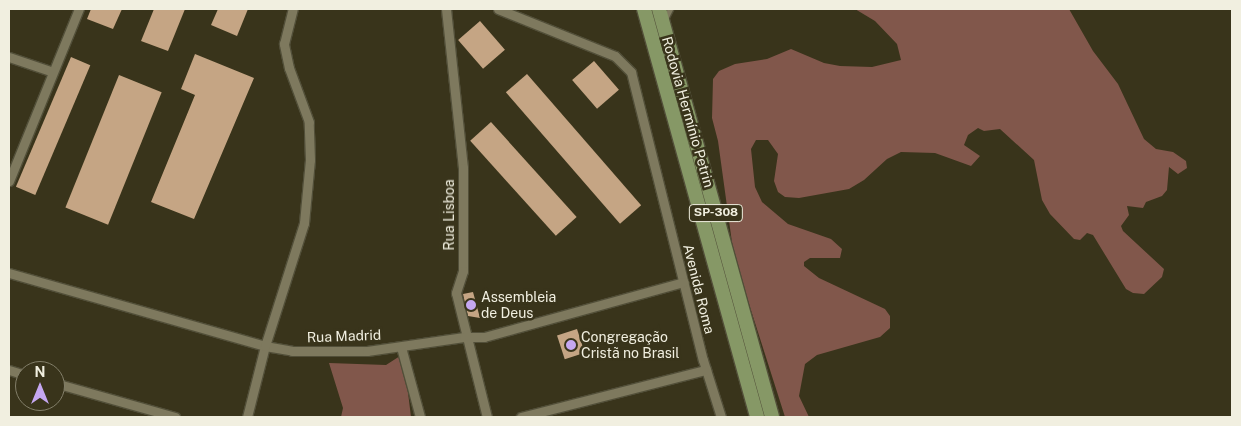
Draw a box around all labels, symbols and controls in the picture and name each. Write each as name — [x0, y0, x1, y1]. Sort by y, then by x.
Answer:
street label: Rodovia Hermínio Petrin — [658, 35, 718, 189]
street label: Rua Lisboa — [441, 179, 457, 251]
road number: SP-308 — [688, 204, 744, 222]
street label: Avenida Roma — [680, 242, 718, 336]
place label: Assembleia de Deus — [481, 289, 556, 322]
marker: Assembleia de Deus — [465, 299, 477, 311]
street label: Rua Madrid — [307, 326, 381, 346]
place label: Congregação Cristã no Brasil — [581, 329, 680, 362]
marker: Congregação Cristã no Brasil — [565, 339, 577, 351]
north arrow — [15, 361, 65, 411]
text: N — [35, 364, 45, 380]

